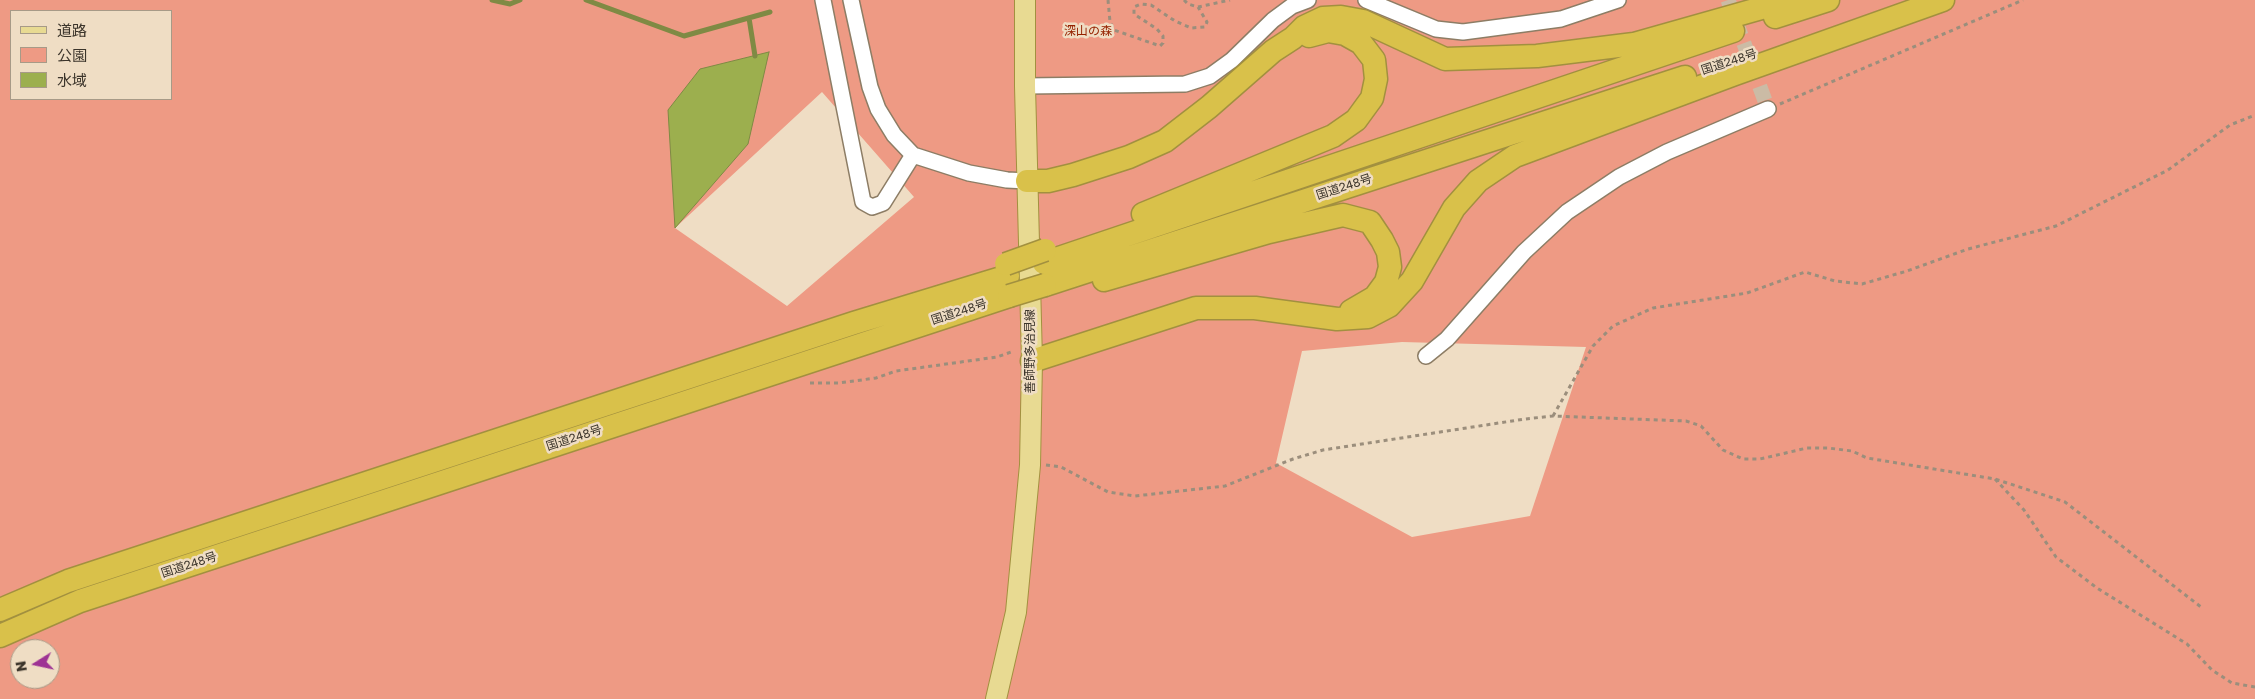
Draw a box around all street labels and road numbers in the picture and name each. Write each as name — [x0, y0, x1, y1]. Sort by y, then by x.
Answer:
street label: 国道248号 — [1699, 46, 1759, 78]
street label: 国道248号 — [1314, 171, 1374, 203]
street label: 国道248号 — [929, 296, 989, 328]
street label: 善師野多治見線 — [1023, 309, 1037, 393]
street label: 国道248号 — [544, 422, 604, 454]
street label: 国道248号 — [159, 549, 219, 581]

